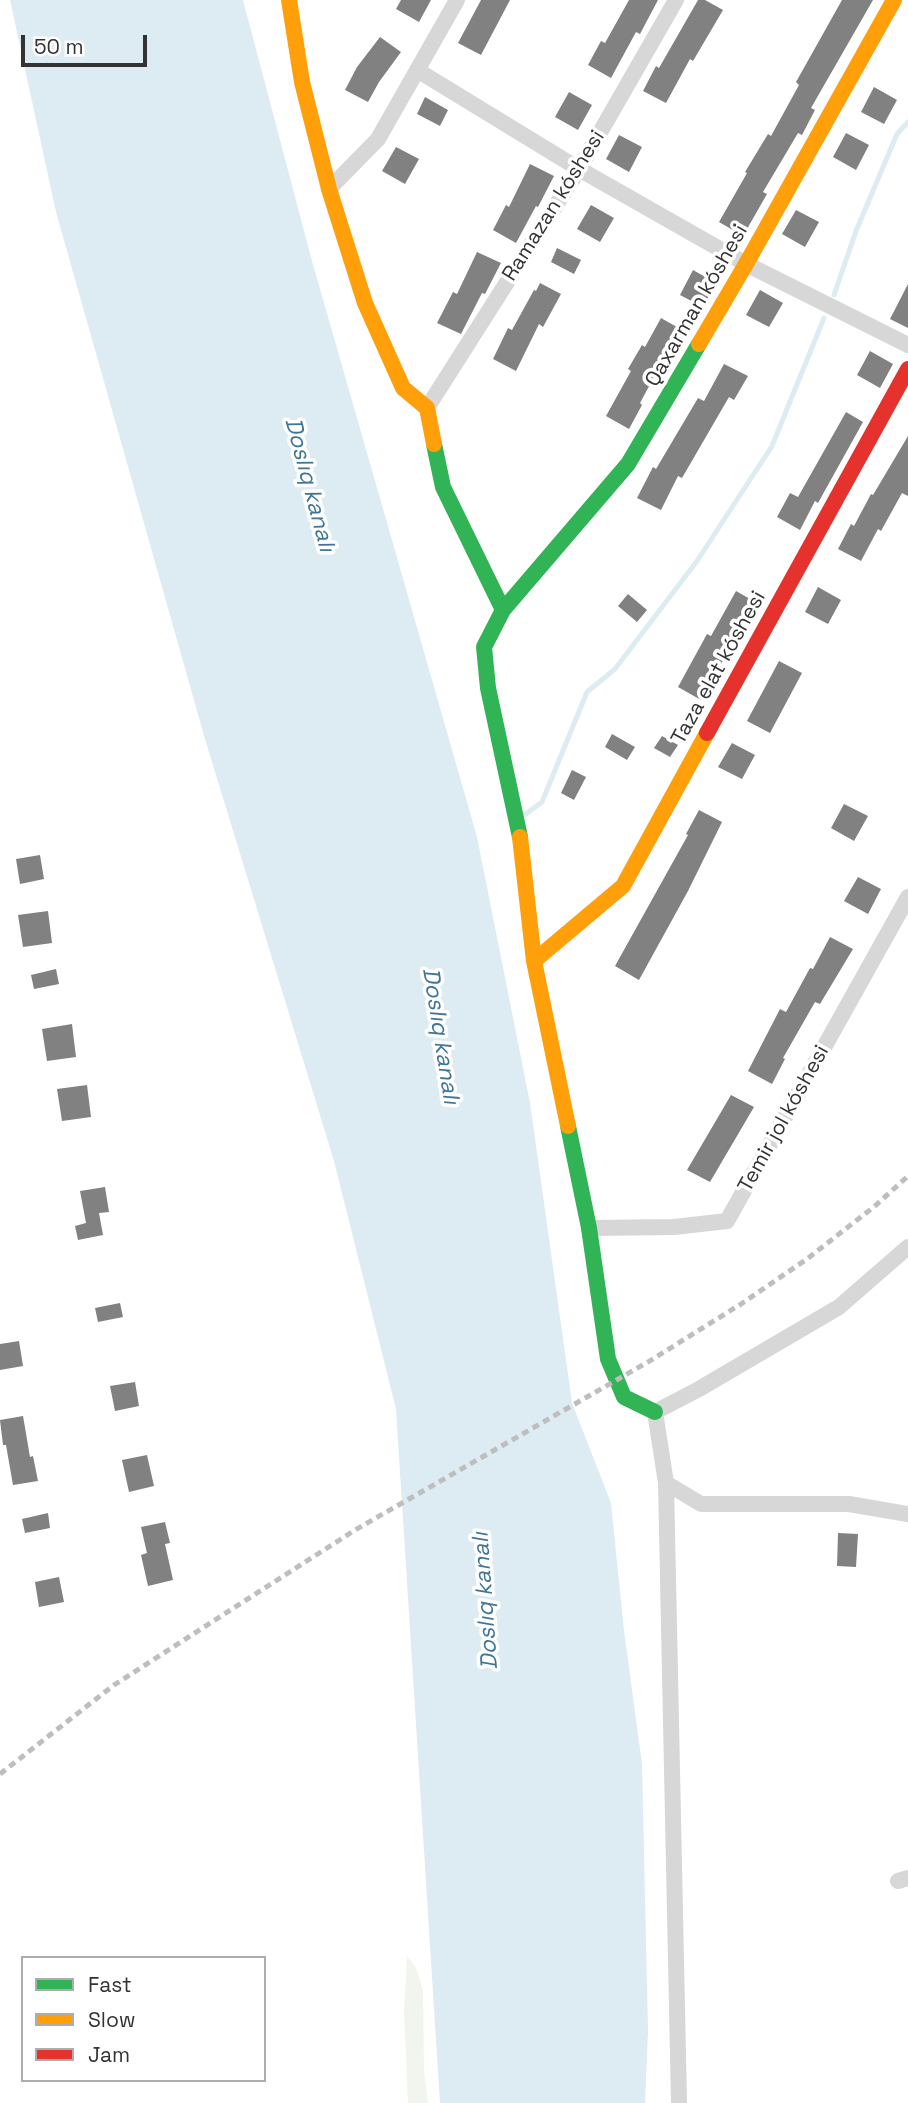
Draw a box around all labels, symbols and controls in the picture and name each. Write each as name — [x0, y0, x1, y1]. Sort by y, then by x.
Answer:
scale bar — [24, 21, 150, 65]
text: 50 m — [34, 33, 84, 60]
street label: Ramazan kóshesi — [497, 126, 611, 286]
street label: Qaxarman kóshesi — [640, 220, 754, 392]
water label: Doslıq kanalı — [278, 415, 340, 555]
street label: Taza elat kóshesi — [666, 587, 772, 749]
water label: Doslıq kanalı — [416, 966, 464, 1106]
street label: Temir jol kóshesi — [733, 1041, 835, 1197]
water label: Doslıq kanalı — [467, 1531, 505, 1671]
legend — [21, 1956, 266, 2082]
text: Fast — [88, 1971, 132, 1998]
text: Slow — [88, 2006, 136, 2033]
text: Jam — [88, 2041, 130, 2068]

